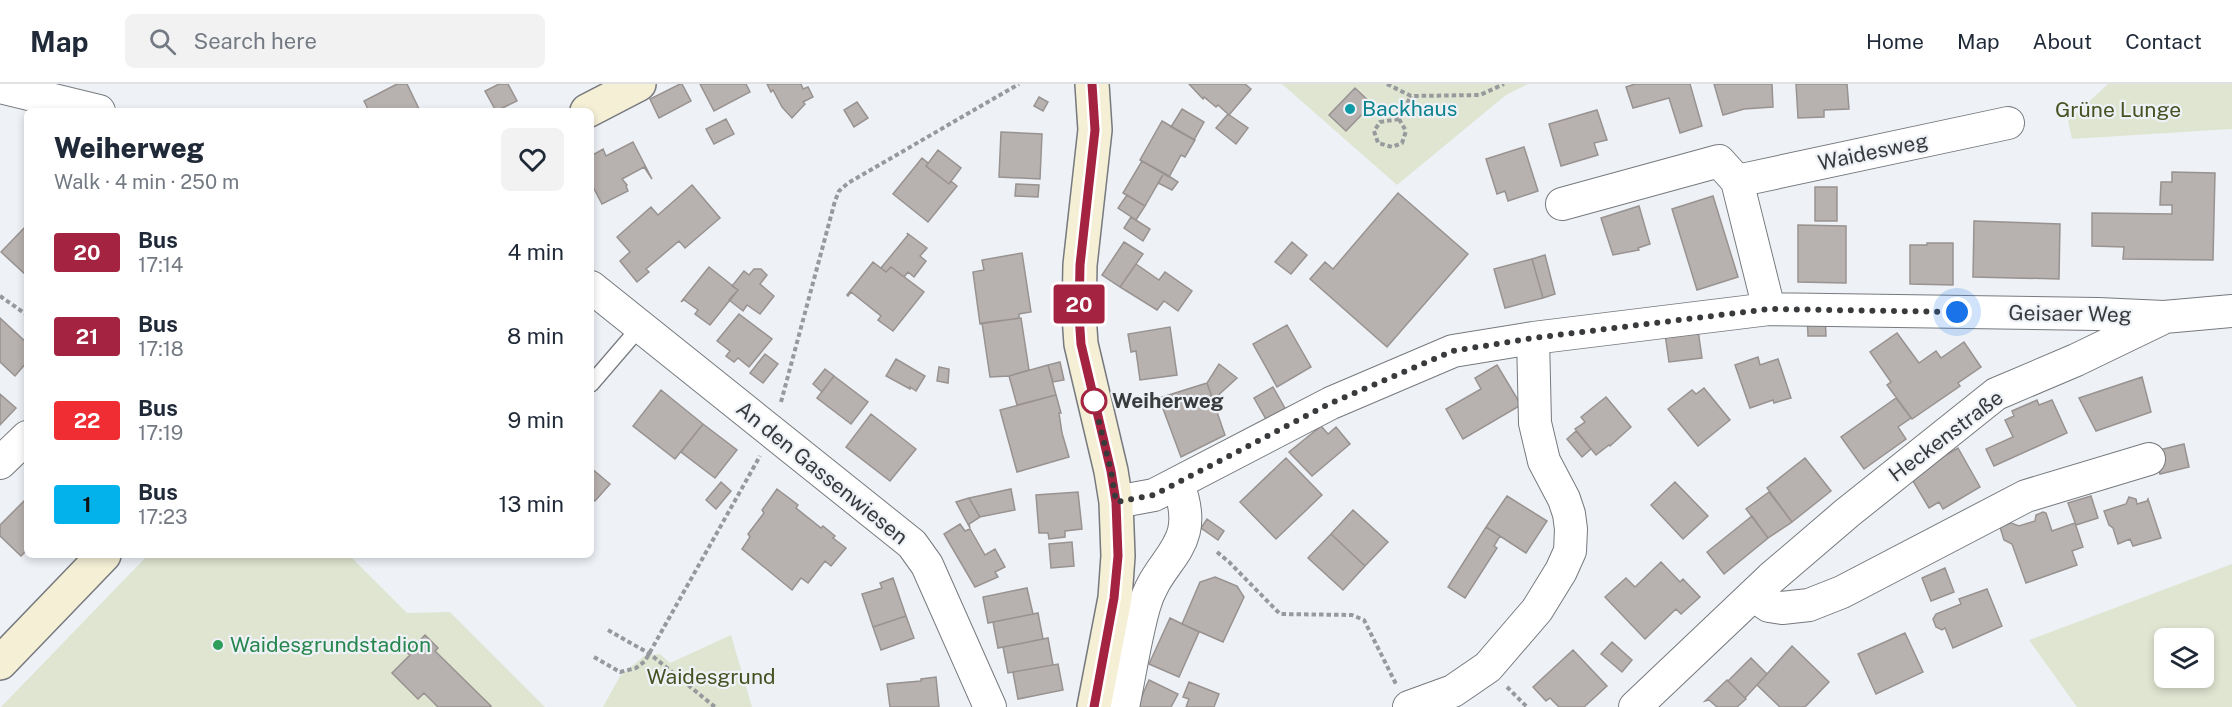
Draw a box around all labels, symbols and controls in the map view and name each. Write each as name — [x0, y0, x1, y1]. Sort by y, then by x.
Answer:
search box — [125, 14, 545, 68]
text: Map — [30, 25, 89, 58]
icon: search — [146, 25, 179, 58]
text: Search here — [194, 28, 317, 54]
text: Home — [1866, 29, 1924, 54]
text: Map — [1957, 29, 2000, 54]
text: About — [2033, 29, 2092, 54]
text: Contact — [2125, 29, 2202, 54]
place label: Backhaus — [1362, 96, 1457, 121]
park label: Grüne Lunge — [2055, 97, 2181, 122]
marker: Backhaus — [1343, 102, 1357, 116]
button: heart — [501, 128, 564, 191]
street label: Waidesweg — [1816, 128, 1930, 175]
text: Weiherweg — [54, 131, 204, 164]
text: Walk · 4 min · 250 m — [54, 170, 239, 194]
text: Bus — [138, 227, 178, 253]
text: 4 min — [508, 239, 564, 265]
text: 20 — [74, 240, 100, 265]
text: 17:14 — [138, 253, 183, 277]
line badge: 20 — [1052, 284, 1106, 324]
text: 20 — [1066, 292, 1092, 317]
your location — [1942, 297, 1972, 327]
street label: Geisaer Weg — [2008, 300, 2132, 327]
text: Bus — [138, 311, 178, 337]
text: 8 min — [507, 323, 564, 349]
text: 21 — [76, 324, 98, 349]
text: 17:18 — [138, 337, 184, 361]
street label: Heckenstraße — [1884, 385, 2008, 487]
marker: Weiherweg — [1081, 388, 1107, 414]
place label: Weiherweg — [1112, 388, 1224, 413]
text: Bus — [138, 395, 178, 421]
street label: An den Gassenwiesen — [732, 396, 913, 549]
text: 9 min — [508, 407, 564, 433]
text: 22 — [74, 408, 100, 433]
text: 17:19 — [138, 421, 183, 445]
text: Bus — [138, 479, 178, 505]
text: 13 min — [499, 491, 564, 517]
text: 1 — [83, 492, 92, 517]
text: 17:23 — [138, 505, 188, 529]
map controls — [2154, 628, 2214, 688]
button: layers — [2154, 628, 2214, 688]
place label: Waidesgrundstadion — [230, 632, 431, 657]
marker: Waidesgrundstadion — [211, 638, 225, 652]
park label: Waidesgrund — [646, 664, 776, 689]

